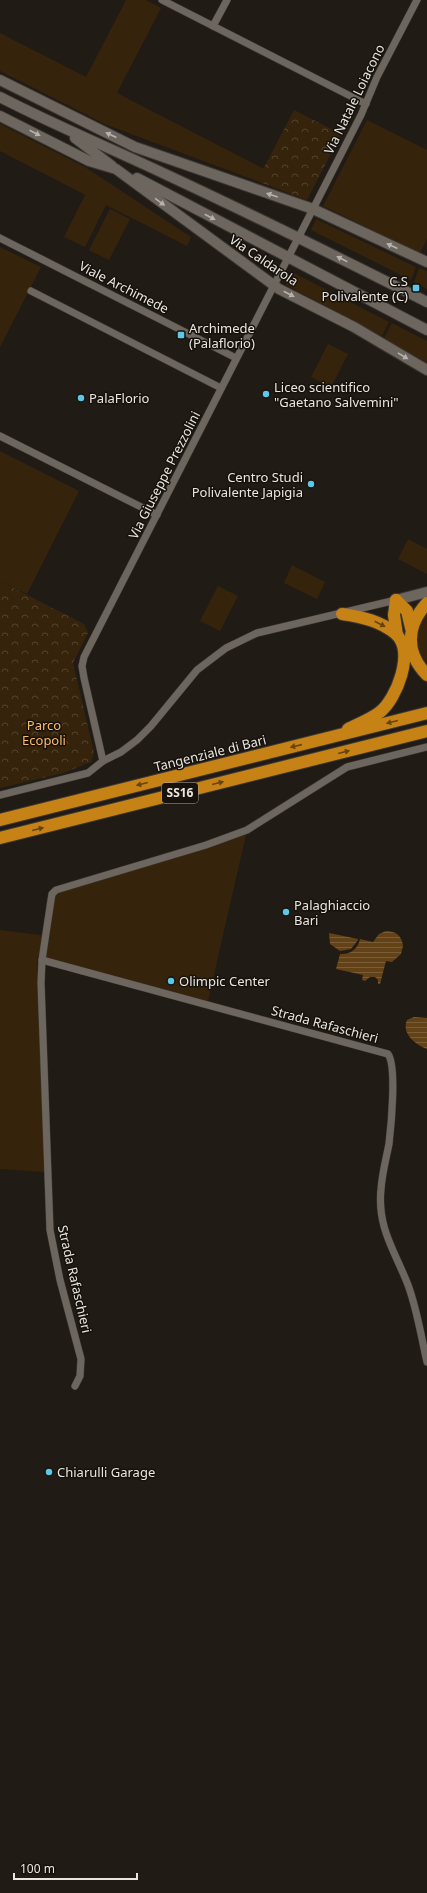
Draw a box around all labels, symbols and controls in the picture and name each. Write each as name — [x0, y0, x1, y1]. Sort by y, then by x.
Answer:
street label: Via Natale Loiacono — [320, 41, 389, 157]
one-way arrow — [29, 130, 41, 136]
one-way arrow — [105, 132, 117, 138]
one-way arrow — [266, 192, 278, 198]
one-way arrow — [155, 198, 166, 206]
one-way arrow — [204, 213, 216, 220]
street label: Via Caldarola — [226, 230, 302, 290]
one-way arrow — [386, 243, 397, 249]
one-way arrow — [336, 256, 348, 262]
street label: Viale Archimede — [76, 257, 172, 317]
place label: C.S Polivalente (C) — [322, 272, 408, 305]
marker: C.S Polivalente (C) — [411, 283, 421, 293]
one-way arrow — [283, 290, 294, 297]
place label: Archimede (Palaflorio) — [189, 319, 255, 352]
marker: Archimede (Palaflorio) — [176, 330, 186, 340]
one-way arrow — [397, 352, 409, 359]
place label: Liceo scientifico "Gaetano Salvemini" — [274, 378, 399, 411]
place label: PalaFlorio — [89, 389, 149, 407]
marker: Liceo scientifico "Gaetano Salvemini" — [261, 389, 271, 399]
marker: PalaFlorio — [76, 393, 86, 403]
street label: Via Giuseppe Prezzolini — [124, 408, 204, 542]
place label: Centro Studi Polivalente Japigia — [192, 468, 303, 501]
marker: Centro Studi Polivalente Japigia — [306, 479, 316, 489]
one-way arrow — [374, 621, 385, 627]
park label: Parco Ecopoli — [22, 716, 66, 749]
one-way arrow — [386, 719, 398, 725]
street label: Tangenziale di Bari — [152, 730, 268, 776]
one-way arrow — [289, 743, 301, 749]
one-way arrow — [339, 749, 351, 755]
one-way arrow — [212, 780, 224, 786]
one-way arrow — [136, 782, 148, 788]
road number: SS16 — [162, 783, 198, 803]
one-way arrow — [32, 825, 44, 831]
place label: Palaghiaccio Bari — [294, 896, 370, 929]
marker: Palaghiaccio Bari — [281, 907, 291, 917]
place label: Olimpic Center — [179, 972, 271, 990]
marker: Olimpic Center — [166, 976, 176, 986]
street label: Strada Rafaschieri — [270, 1001, 380, 1047]
street label: Strada Rafaschieri — [54, 1223, 96, 1335]
place label: Chiarulli Garage — [57, 1463, 155, 1481]
marker: Chiarulli Garage — [44, 1467, 54, 1477]
scale bar — [14, 1855, 137, 1881]
text: 100 m — [20, 1860, 55, 1877]

